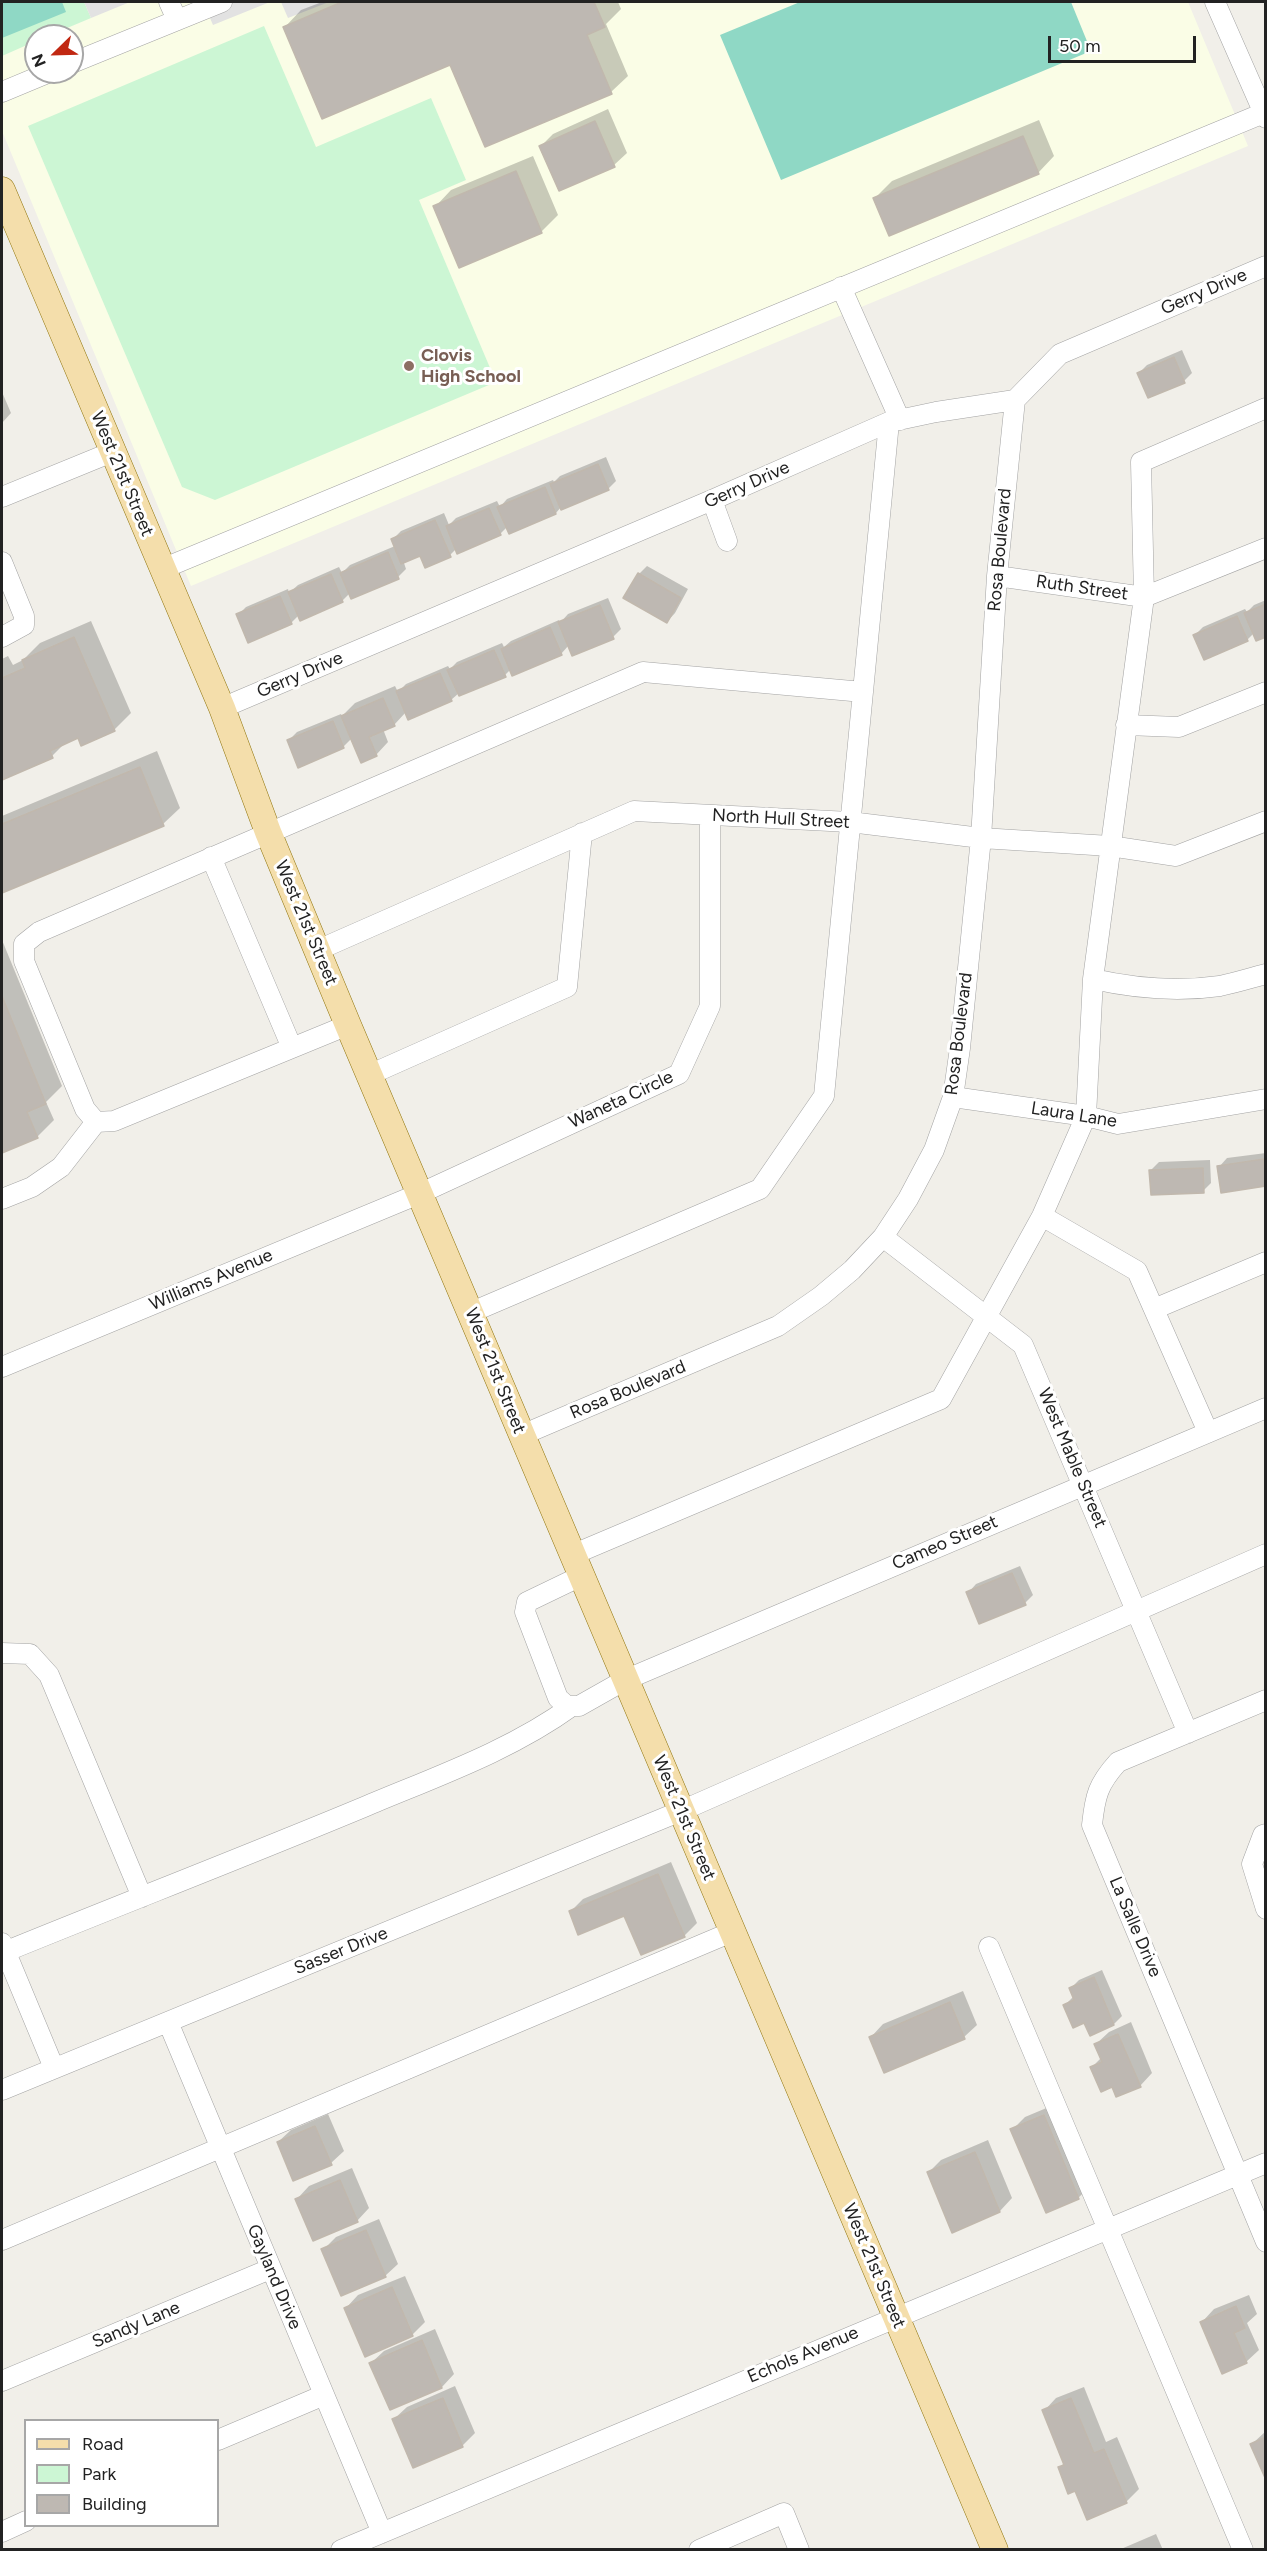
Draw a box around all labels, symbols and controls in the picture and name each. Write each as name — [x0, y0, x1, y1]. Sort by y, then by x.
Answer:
north arrow — [24, 24, 84, 84]
scale bar — [1051, 24, 1200, 62]
text: 50 m — [1059, 35, 1101, 57]
text: N — [28, 51, 50, 70]
street label: Gerry Drive — [1158, 264, 1250, 320]
place label: Clovis High School — [421, 345, 521, 388]
marker: Clovis High School — [402, 359, 416, 373]
street label: West 21st Street — [86, 408, 158, 540]
street label: Gerry Drive — [701, 457, 793, 513]
street label: Rosa Boulevard — [984, 487, 1016, 613]
street label: Ruth Street — [1034, 571, 1130, 605]
street label: Gerry Drive — [254, 647, 346, 703]
street label: North Hull Street — [711, 805, 851, 833]
street label: West 21st Street — [270, 857, 342, 989]
street label: Rosa Boulevard — [941, 971, 977, 1097]
street label: Waneta Circle — [565, 1066, 677, 1134]
street label: Laura Lane — [1029, 1098, 1119, 1132]
street label: Williams Avenue — [146, 1244, 276, 1316]
street label: West 21st Street — [460, 1305, 530, 1437]
street label: Rosa Boulevard — [567, 1356, 689, 1424]
street label: West Mable Street — [1033, 1385, 1111, 1531]
street label: Cameo Street — [889, 1511, 1001, 1575]
street label: West 21st Street — [648, 1752, 720, 1884]
street label: La Salle Drive — [1104, 1874, 1166, 1980]
street label: Sasser Drive — [291, 1922, 391, 1980]
street label: West 21st Street — [838, 2200, 910, 2332]
street label: Gayland Drive — [242, 2221, 306, 2333]
street label: Sandy Lane — [89, 2297, 183, 2353]
street label: Echols Avenue — [744, 2322, 862, 2388]
legend — [24, 2419, 219, 2527]
text: Road — [82, 2433, 123, 2455]
text: Park — [82, 2463, 116, 2485]
text: Building — [82, 2493, 147, 2515]

